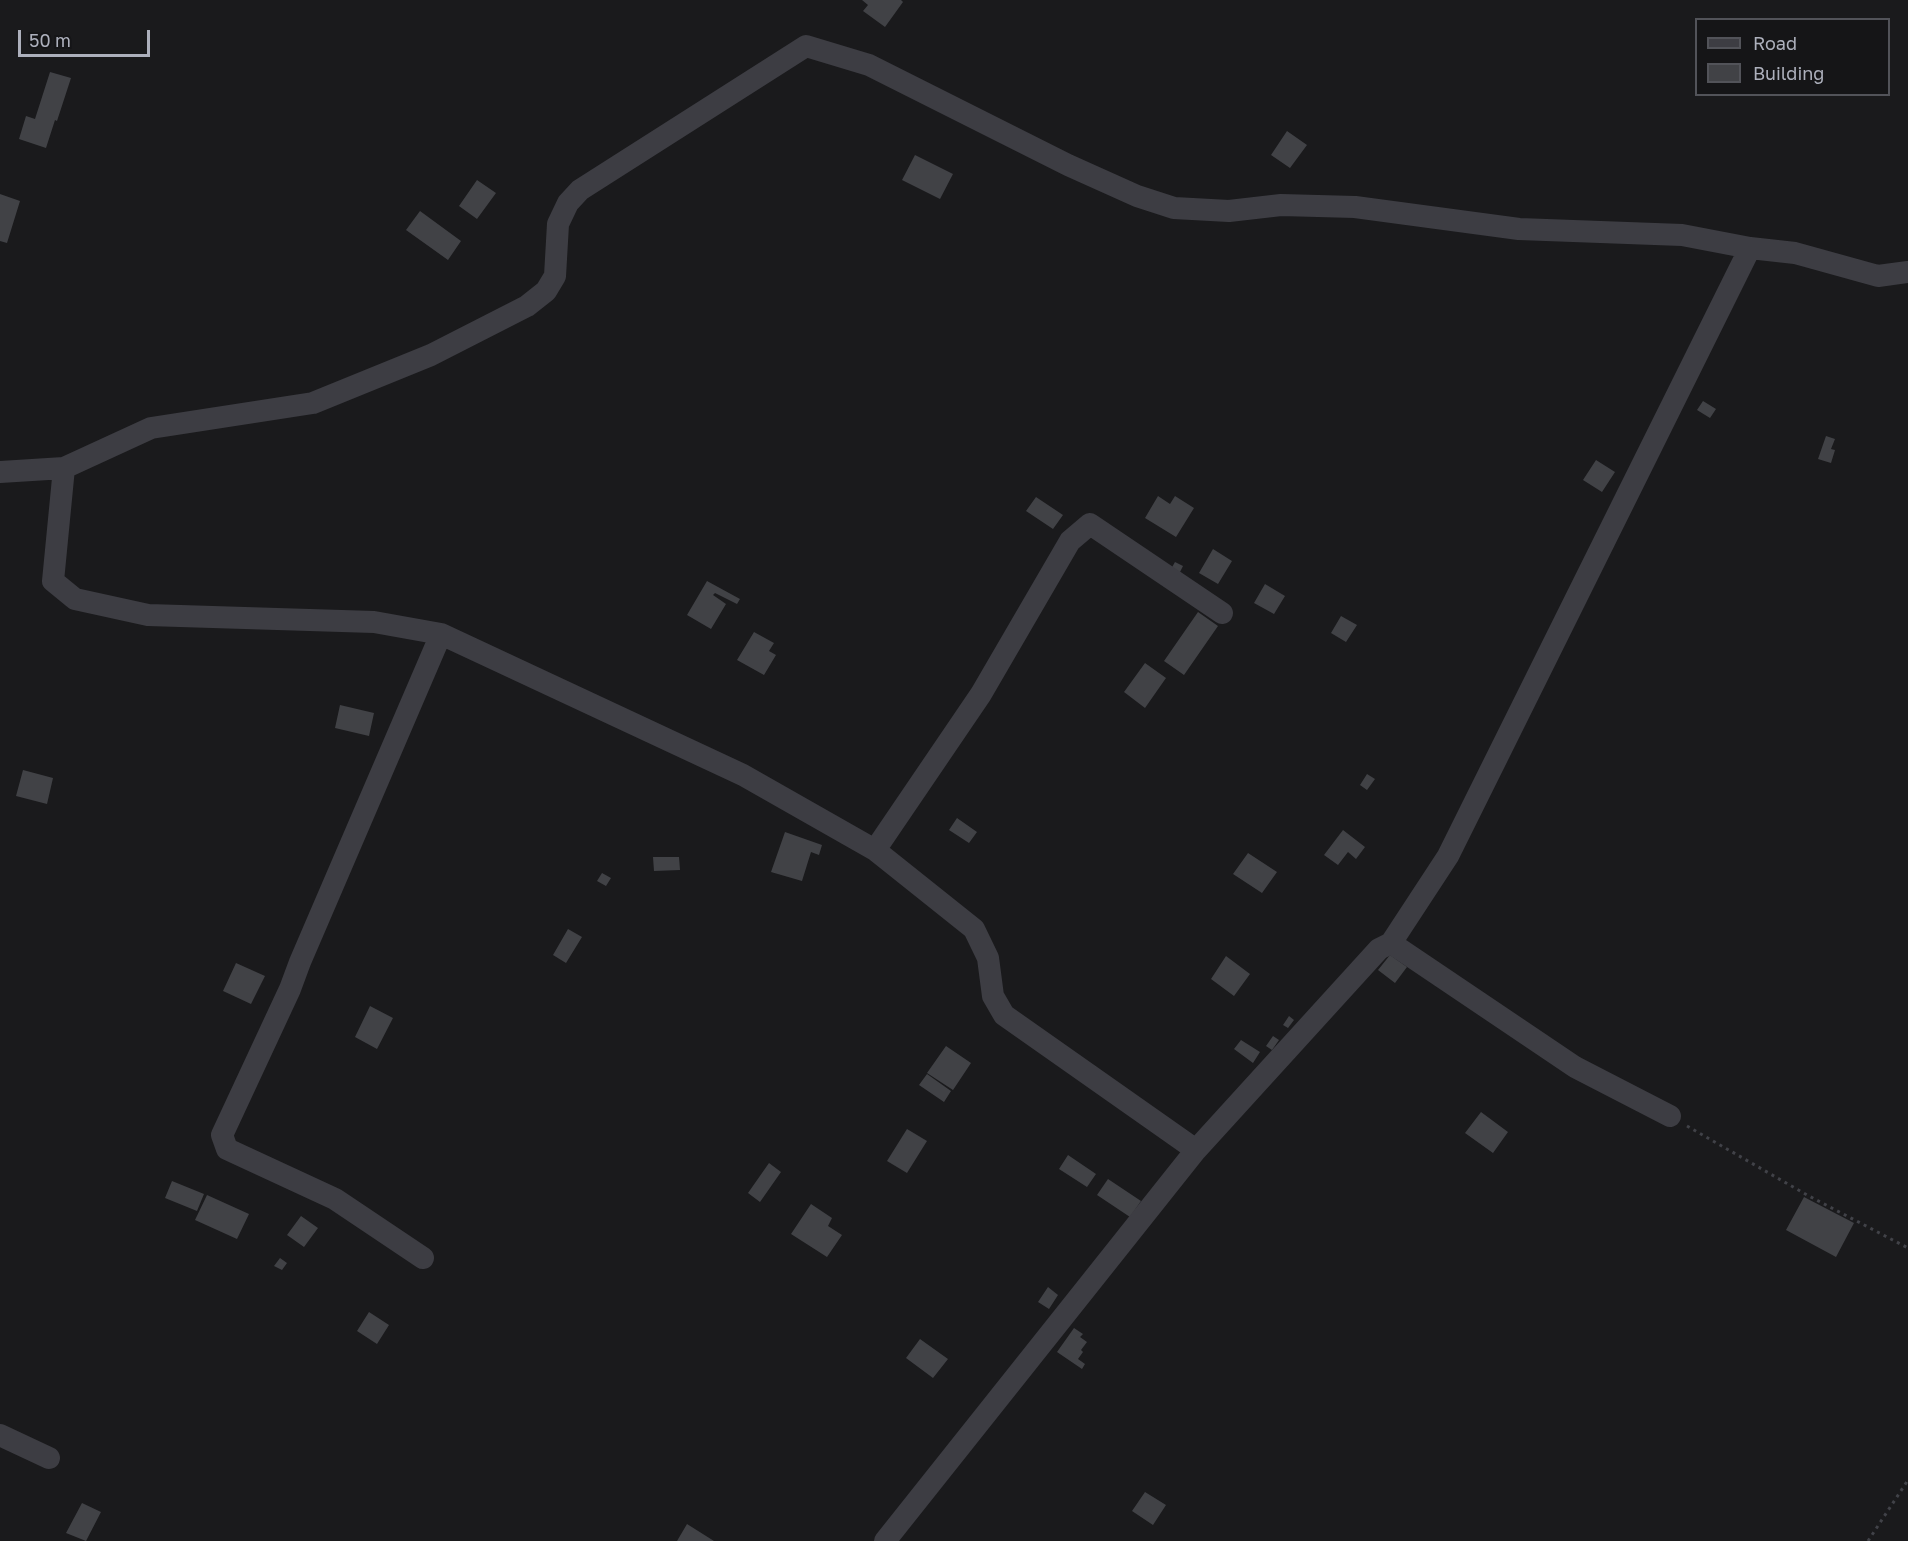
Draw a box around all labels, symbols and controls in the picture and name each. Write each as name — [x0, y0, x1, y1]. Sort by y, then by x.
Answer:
scale bar — [21, 18, 153, 56]
legend — [1695, 18, 1890, 96]
text: 50 m — [29, 29, 71, 51]
text: Road — [1753, 32, 1797, 54]
text: Building — [1753, 62, 1824, 84]

